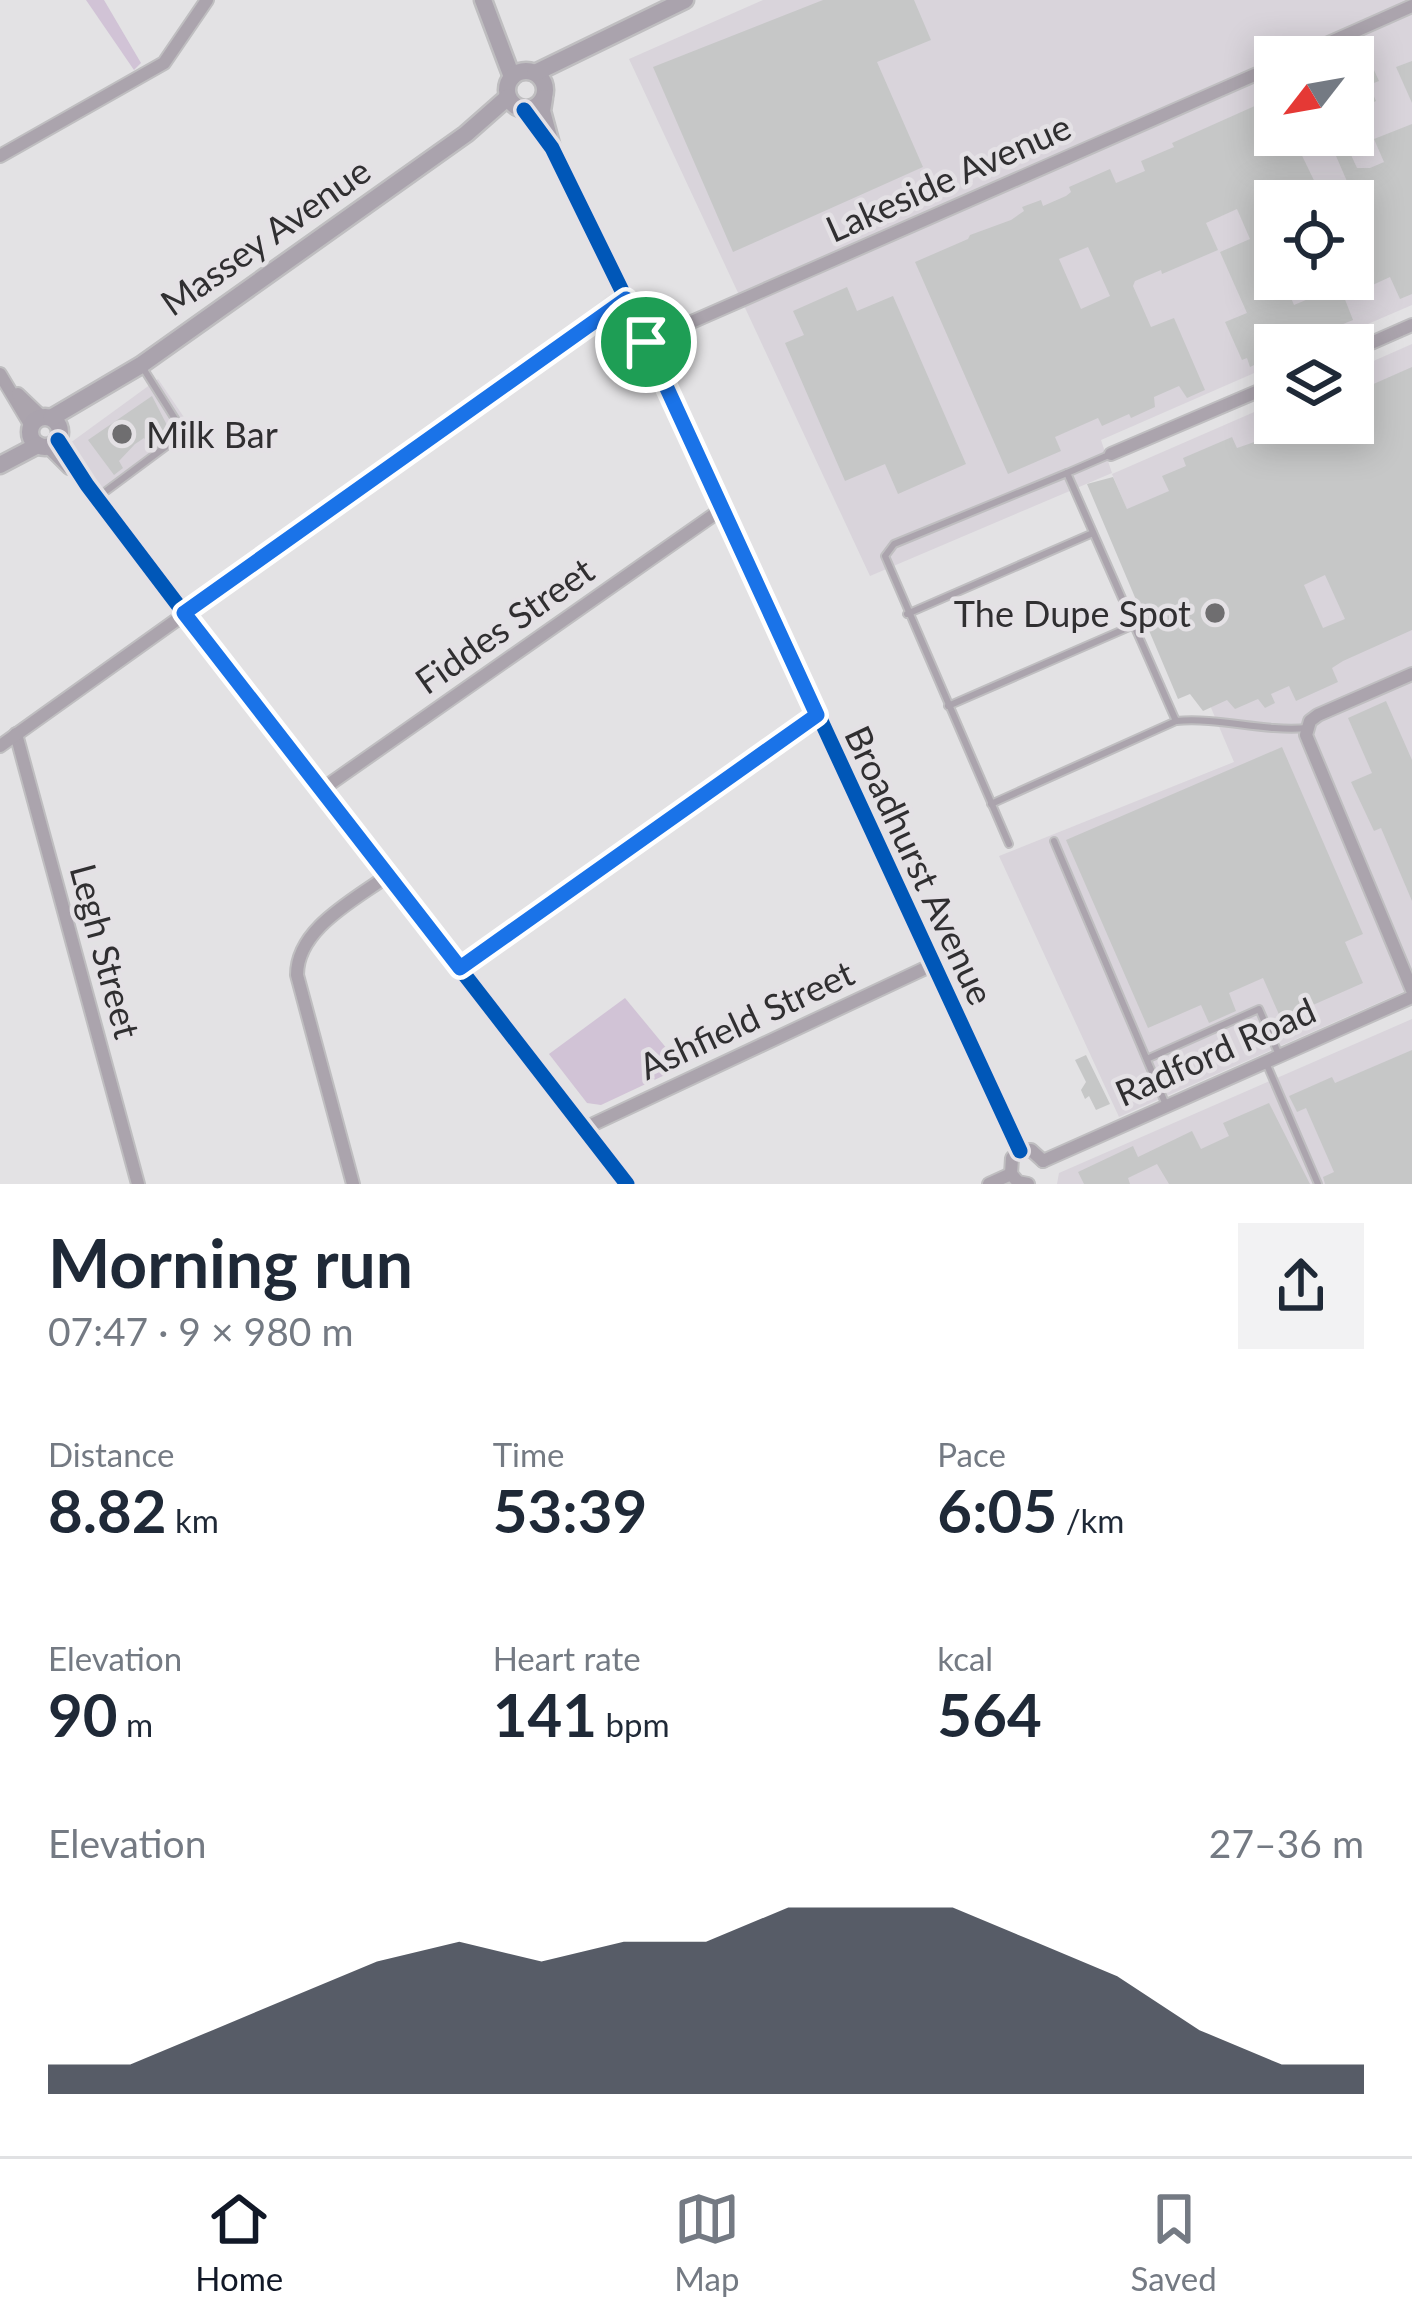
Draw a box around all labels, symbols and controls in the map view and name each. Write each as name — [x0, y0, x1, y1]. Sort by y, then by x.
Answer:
north arrow — [1254, 36, 1374, 156]
map controls — [1254, 36, 1374, 444]
street label: Lakeside Avenue — [819, 103, 1077, 251]
street label: Massey Avenue — [152, 148, 378, 324]
button: locate — [1254, 180, 1374, 300]
pin — [595, 291, 697, 393]
icon: arrive — [613, 309, 679, 375]
button: layers — [1254, 324, 1374, 444]
place label: Milk Bar — [146, 412, 278, 456]
marker: Milk Bar — [109, 421, 135, 447]
street label: Fiddes Street — [406, 547, 602, 703]
place label: The Dupe Spot — [954, 591, 1191, 635]
marker: The Dupe Spot — [1202, 600, 1228, 626]
street label: Broadhurst Avenue — [836, 719, 1004, 1011]
street label: Legh Street — [62, 859, 150, 1043]
street label: Ashfield Street — [632, 950, 861, 1088]
street label: Radford Road — [1108, 987, 1322, 1115]
text: Morning run — [48, 1223, 413, 1302]
button: share — [1238, 1223, 1364, 1349]
text: 07:47 · 9 × 980 m — [48, 1308, 353, 1354]
text: Distance — [48, 1434, 175, 1474]
text: Time — [493, 1434, 565, 1474]
text: Pace — [937, 1434, 1006, 1474]
text: 8.82 — [48, 1474, 167, 1546]
text: 53:39 — [493, 1474, 647, 1546]
text: 6:05 — [937, 1474, 1057, 1546]
text: km — [167, 1500, 219, 1540]
text: /km — [1057, 1500, 1124, 1540]
text: Elevation — [48, 1638, 182, 1678]
text: Heart rate — [493, 1638, 641, 1678]
text: kcal — [937, 1638, 993, 1678]
text: 90 — [48, 1678, 118, 1750]
text: 141 — [493, 1678, 597, 1750]
text: 564 — [937, 1678, 1042, 1750]
text: m — [118, 1704, 153, 1744]
text: bpm — [597, 1704, 670, 1744]
text: Elevation — [48, 1820, 206, 1866]
text: 27–36 m — [1209, 1820, 1364, 1866]
tab: Home — [195, 2186, 283, 2298]
tab: Map — [674, 2186, 740, 2298]
tab: Saved — [1130, 2186, 1217, 2298]

